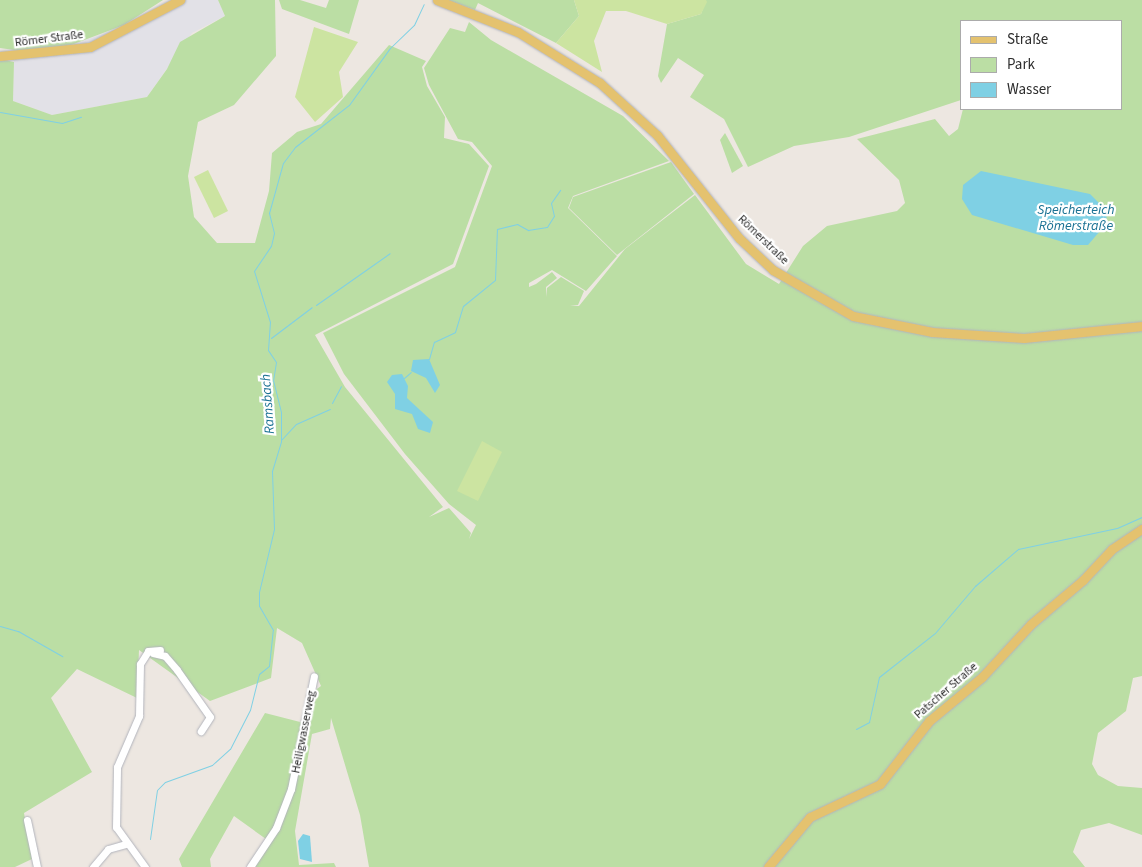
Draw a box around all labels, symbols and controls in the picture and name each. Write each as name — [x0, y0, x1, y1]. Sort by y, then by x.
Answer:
legend — [960, 20, 1122, 110]
street label: Römer Straße — [14, 28, 84, 50]
text: Straße — [1007, 29, 1048, 50]
text: Park — [1007, 54, 1035, 75]
text: Wasser — [1007, 79, 1051, 100]
water label: Speicherteich Römerstraße — [1037, 202, 1115, 234]
street label: Römerstraße — [735, 212, 791, 268]
water label: Ramsbach — [258, 373, 278, 435]
street label: Patscher Straße — [912, 660, 980, 722]
street label: Heiligwasserweg — [289, 689, 319, 775]

